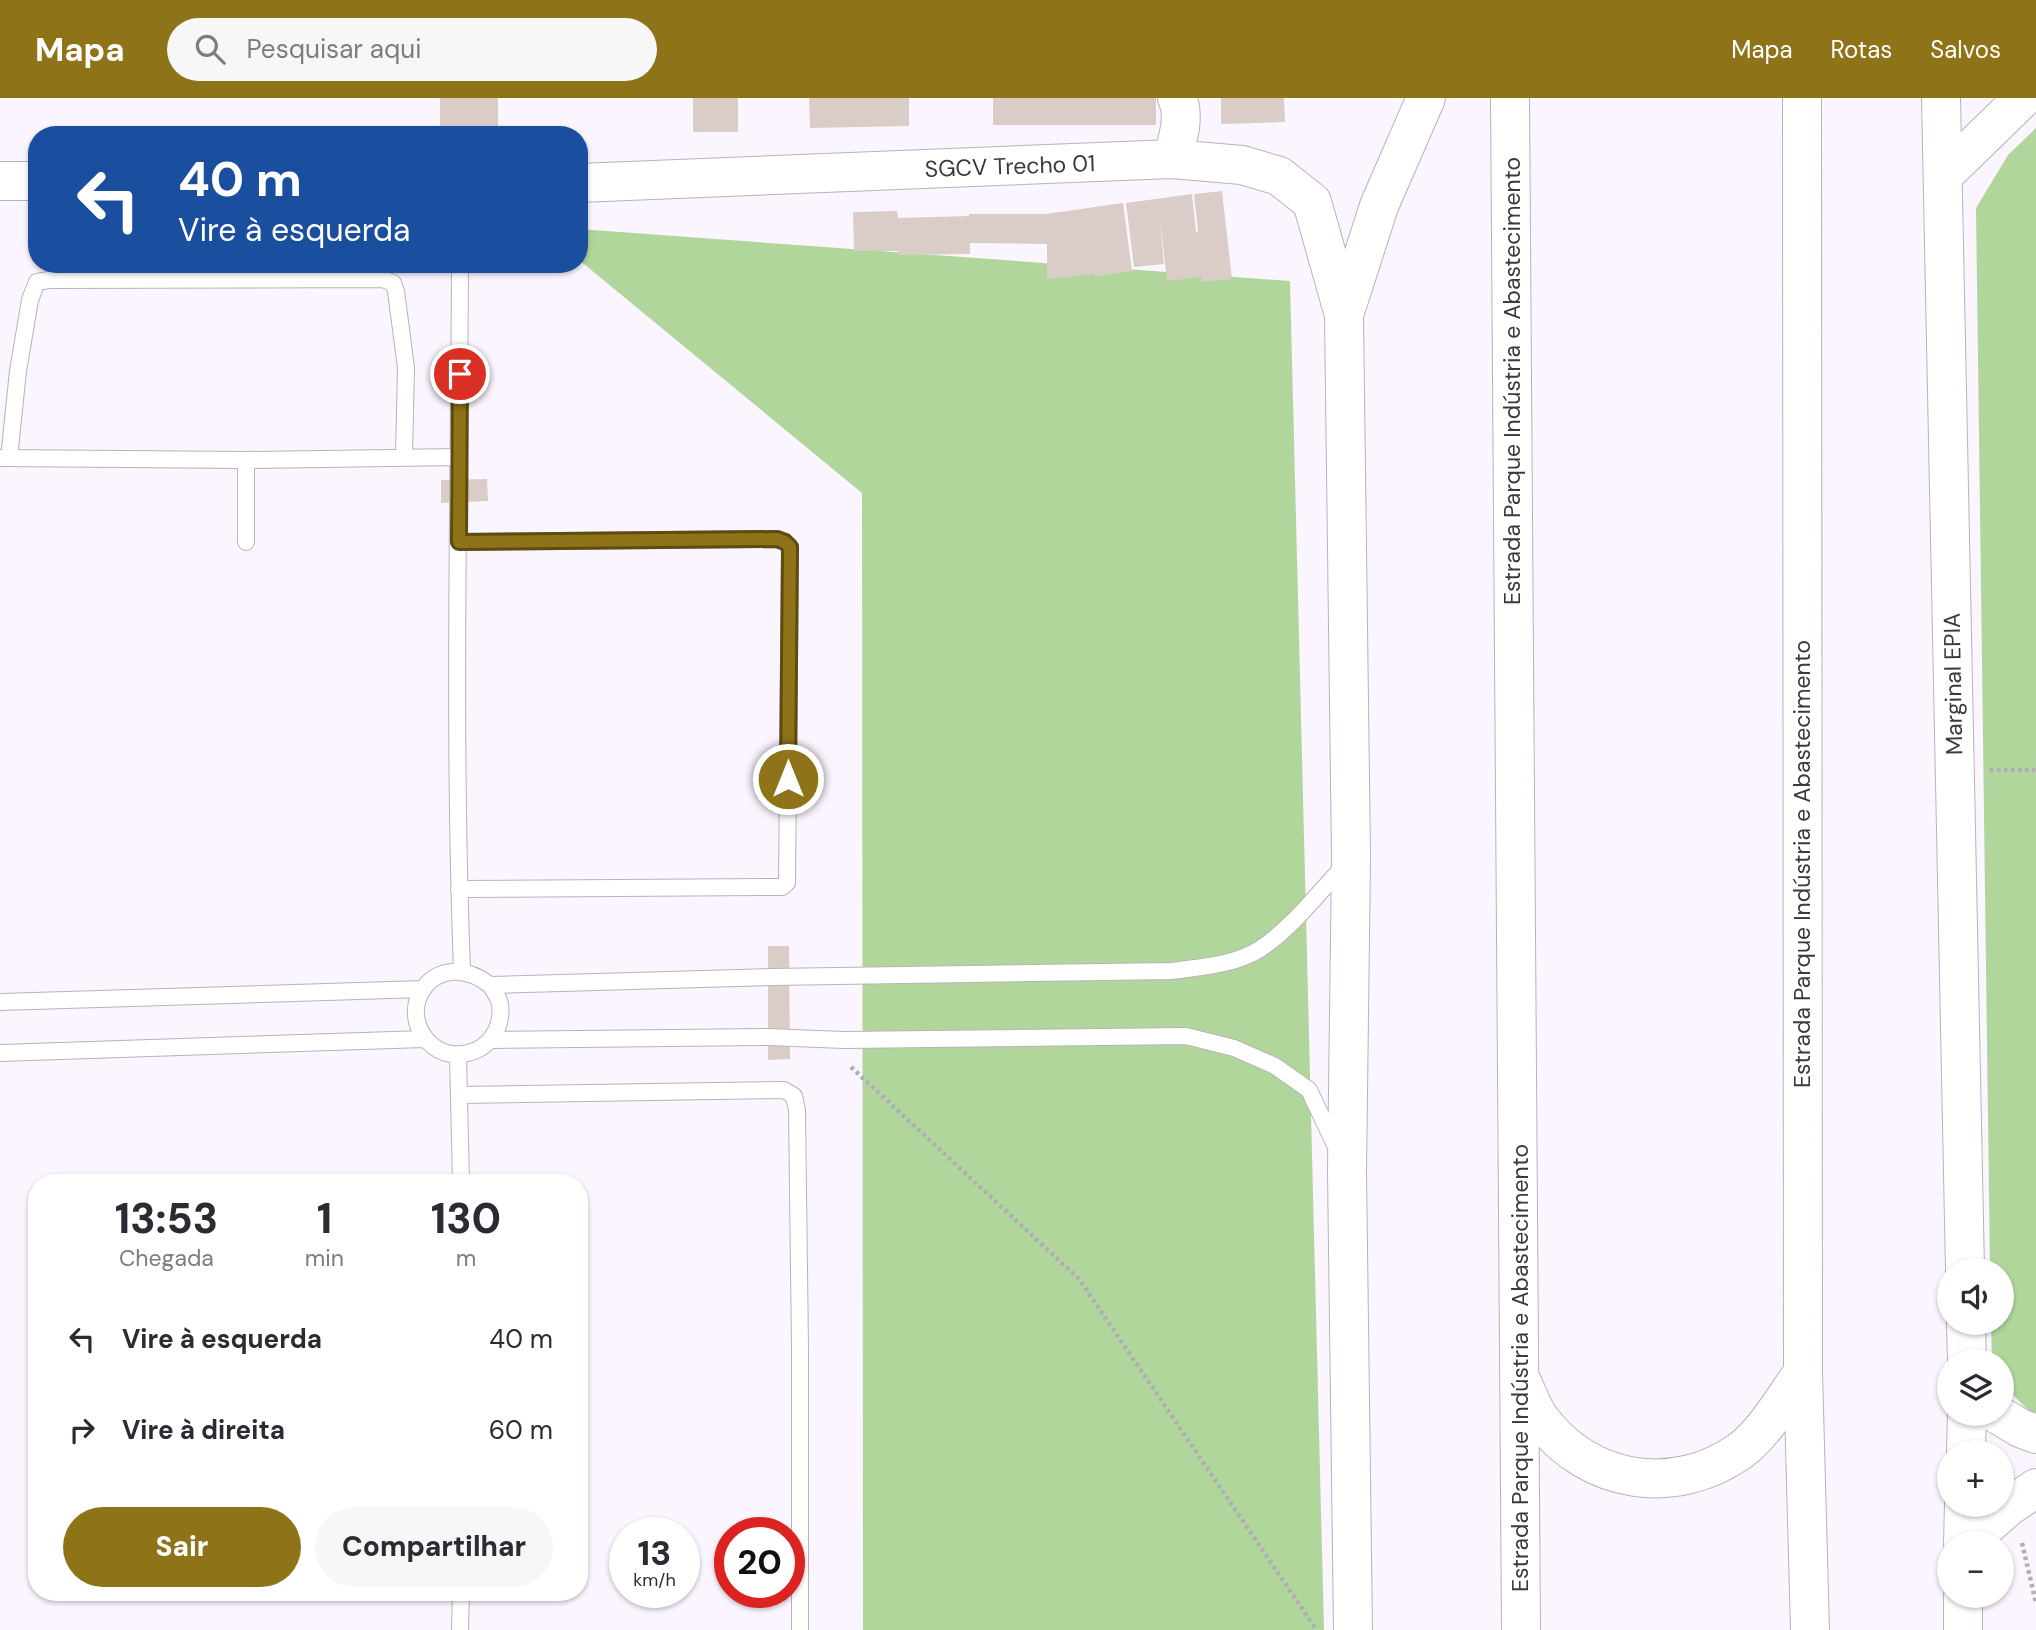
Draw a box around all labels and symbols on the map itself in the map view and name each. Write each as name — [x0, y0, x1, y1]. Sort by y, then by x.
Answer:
street label: SGCV Trecho 01 — [924, 148, 1096, 184]
street label: Estrada Parque Indústria e Abastecimento — [1497, 157, 1527, 605]
pin — [430, 344, 490, 404]
street label: Marginal EPIA — [1937, 613, 1969, 755]
street label: Estrada Parque Indústria e Abastecimento — [1787, 640, 1817, 1088]
position arrow — [751, 742, 825, 816]
street label: Estrada Parque Indústria e Abastecimento — [1505, 1144, 1535, 1592]
speed limit sign: 20 — [714, 1517, 805, 1608]

